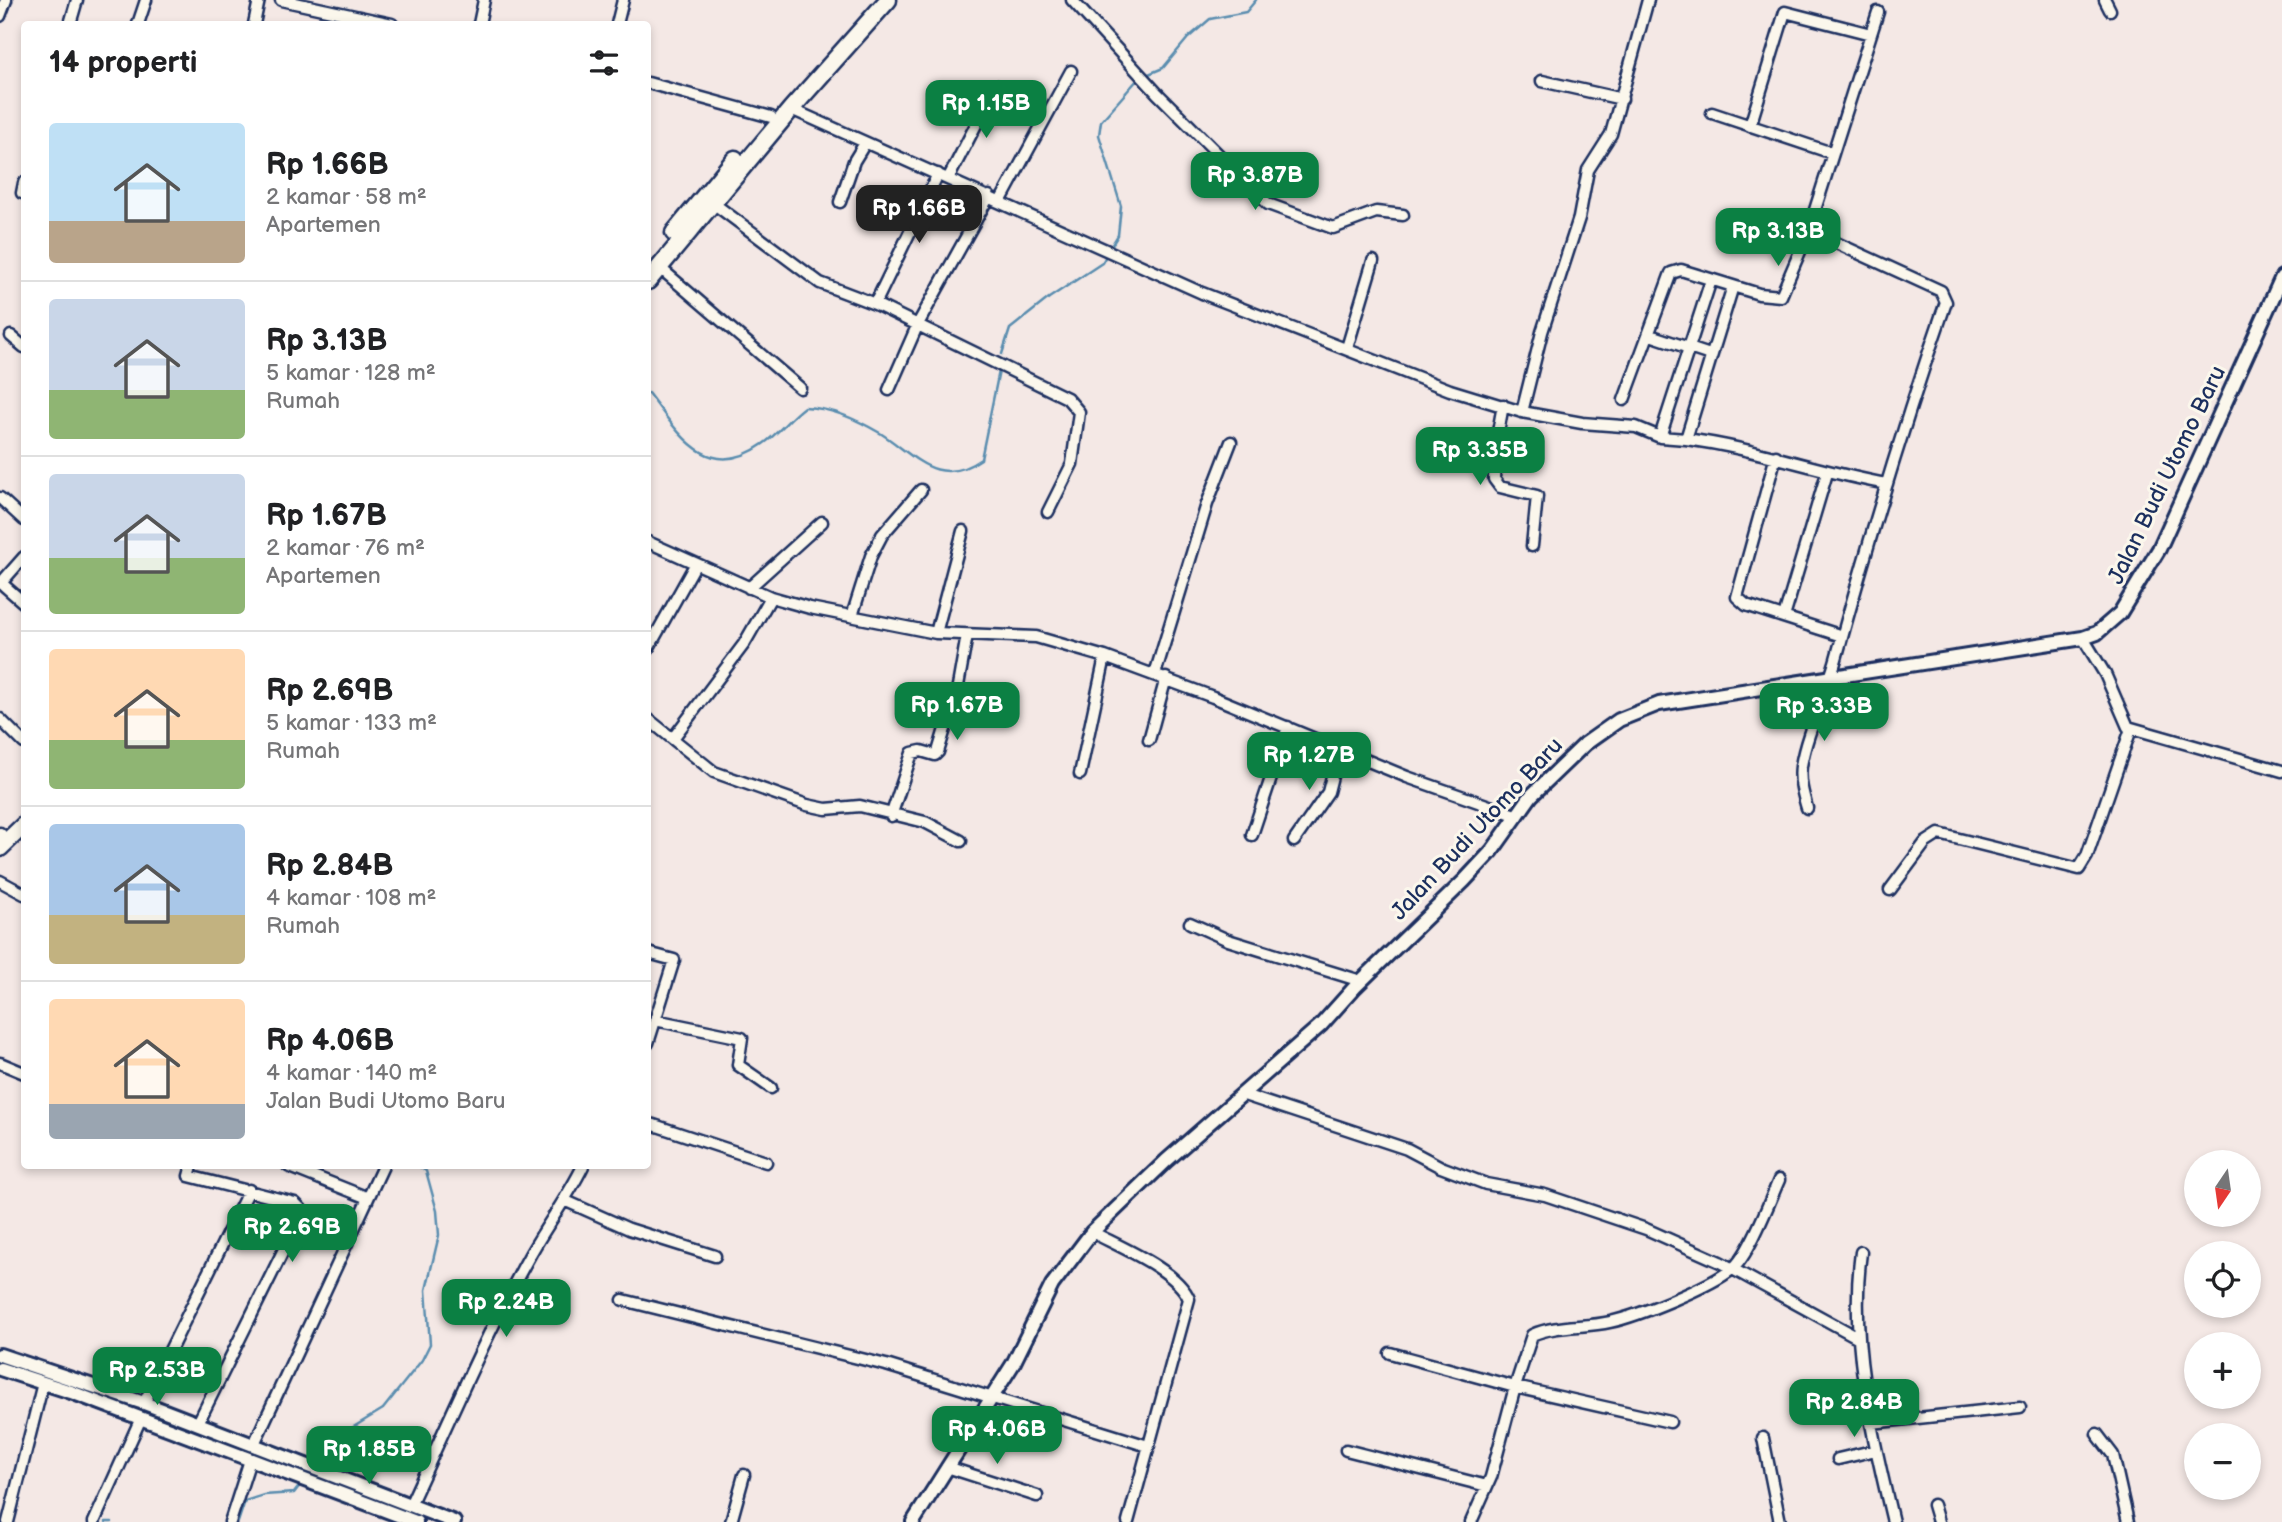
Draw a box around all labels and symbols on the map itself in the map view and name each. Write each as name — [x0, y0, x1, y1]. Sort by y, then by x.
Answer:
pin: Rp 1.15B — [914, 80, 1058, 140]
pin: Rp 3.87B — [1183, 152, 1327, 212]
pin: Rp 1.66B — [847, 186, 991, 245]
pin: Rp 3.13B — [1706, 208, 1850, 268]
street label: Jalan Budi Utomo Baru — [2102, 361, 2232, 589]
pin: Rp 3.35B — [1408, 428, 1552, 487]
pin: Rp 1.67B — [885, 682, 1029, 742]
pin: Rp 3.33B — [1752, 684, 1896, 743]
pin: Rp 1.27B — [1237, 732, 1381, 792]
street label: Jalan Budi Utomo Baru — [1385, 732, 1569, 926]
north arrow — [2184, 1150, 2261, 1227]
pin: Rp 2.69B — [220, 1204, 364, 1264]
pin: Rp 2.24B — [434, 1280, 578, 1339]
pin: Rp 2.53B — [85, 1348, 229, 1407]
pin: Rp 2.84B — [1782, 1380, 1926, 1439]
pin: Rp 4.06B — [925, 1406, 1069, 1466]
pin: Rp 1.85B — [297, 1426, 441, 1486]

